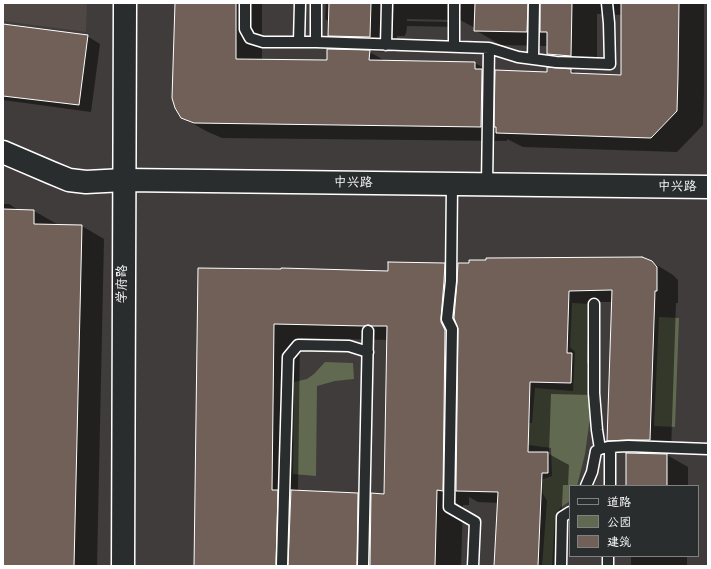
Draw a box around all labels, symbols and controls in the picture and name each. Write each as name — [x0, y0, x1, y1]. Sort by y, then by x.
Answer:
street label: 中兴路 — [333, 175, 373, 191]
street label: 中兴路 — [657, 179, 697, 195]
street label: 学府路 — [115, 265, 131, 303]
legend — [569, 485, 699, 557]
text: 道路 — [607, 495, 631, 509]
text: 公园 — [607, 515, 631, 529]
text: 建筑 — [607, 535, 631, 549]

